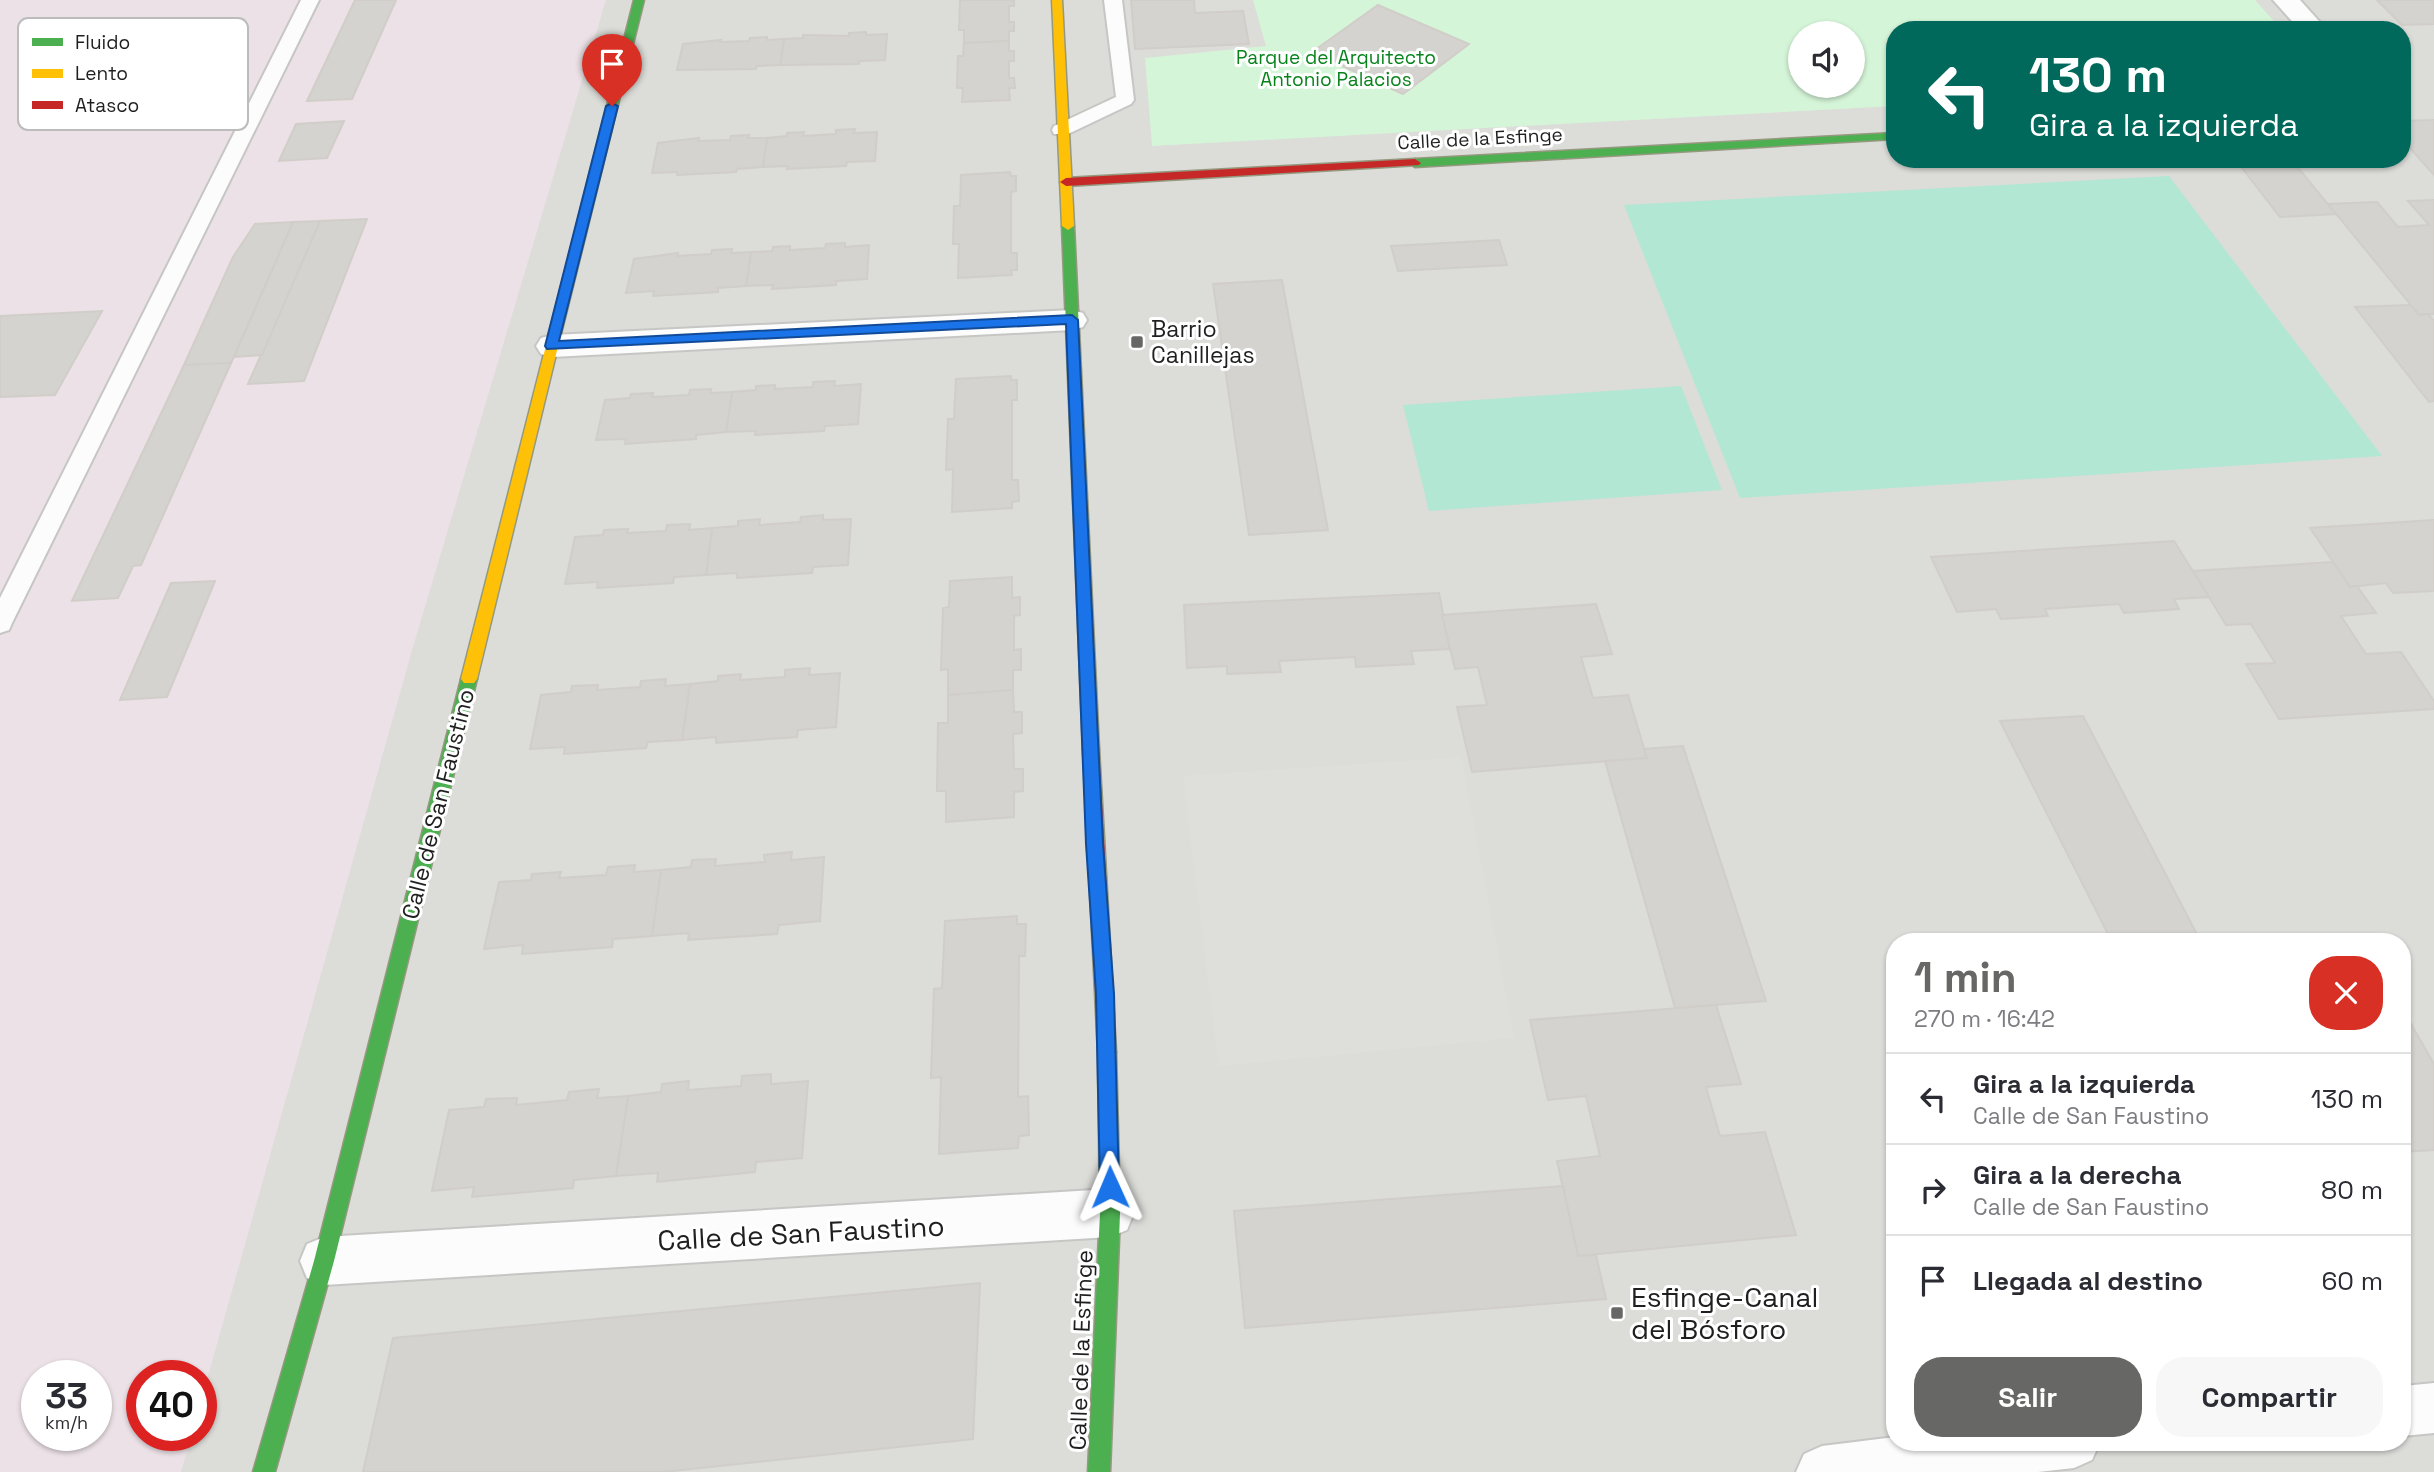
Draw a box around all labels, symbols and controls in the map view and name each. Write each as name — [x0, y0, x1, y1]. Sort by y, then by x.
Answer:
legend — [18, 18, 248, 130]
map controls — [1788, 21, 1865, 98]
button: sound — [1788, 21, 1865, 98]
text: Fluido — [75, 30, 130, 55]
pin — [582, 34, 642, 106]
text: 130 m — [2029, 44, 2167, 106]
icon: arrive — [593, 45, 631, 83]
park label: Parque del Arquitecto Antonio Palacios — [1236, 45, 1436, 92]
icon: left — [1914, 49, 2005, 140]
text: Lento — [75, 61, 128, 86]
text: Atasco — [75, 93, 139, 118]
text: Gira a la izquierda — [2029, 105, 2299, 145]
street label: Calle de la Esfinge — [1397, 122, 1563, 155]
place label: Barrio Canillejas — [1151, 314, 1255, 370]
marker: Barrio Canillejas — [1129, 334, 1145, 350]
street label: Calle de San Faustino — [395, 686, 481, 922]
text: 1 min — [1914, 951, 2017, 1004]
button: close — [2309, 956, 2383, 1030]
text: 270 m · 16:42 — [1914, 1004, 2055, 1034]
text: Gira a la izquierda — [1973, 1067, 2195, 1101]
icon: left — [1914, 1080, 1952, 1118]
text: 130 m — [2311, 1082, 2383, 1116]
text: Calle de San Faustino — [1973, 1101, 2209, 1131]
position arrow — [1073, 1150, 1147, 1224]
text: Gira a la derecha — [1973, 1158, 2182, 1192]
icon: right — [1914, 1171, 1952, 1209]
text: 80 m — [2321, 1173, 2383, 1207]
text: Calle de San Faustino — [1973, 1192, 2209, 1222]
street label: Calle de San Faustino — [657, 1208, 945, 1258]
street label: Calle de la Esfinge — [1063, 1249, 1099, 1451]
icon: arrive — [1914, 1262, 1952, 1300]
text: Llegada al destino — [1973, 1264, 2203, 1298]
text: 60 m — [2321, 1264, 2383, 1298]
place label: Esfinge-Canal del Bósforo — [1631, 1279, 1818, 1347]
marker: Esfinge-Canal del Bósforo — [1609, 1305, 1625, 1321]
button: Salir — [1914, 1357, 2142, 1437]
button: Compartir — [2156, 1357, 2383, 1437]
speed limit sign: 40 — [126, 1360, 217, 1451]
text: 33 — [45, 1374, 88, 1418]
text: km/h — [45, 1411, 88, 1434]

